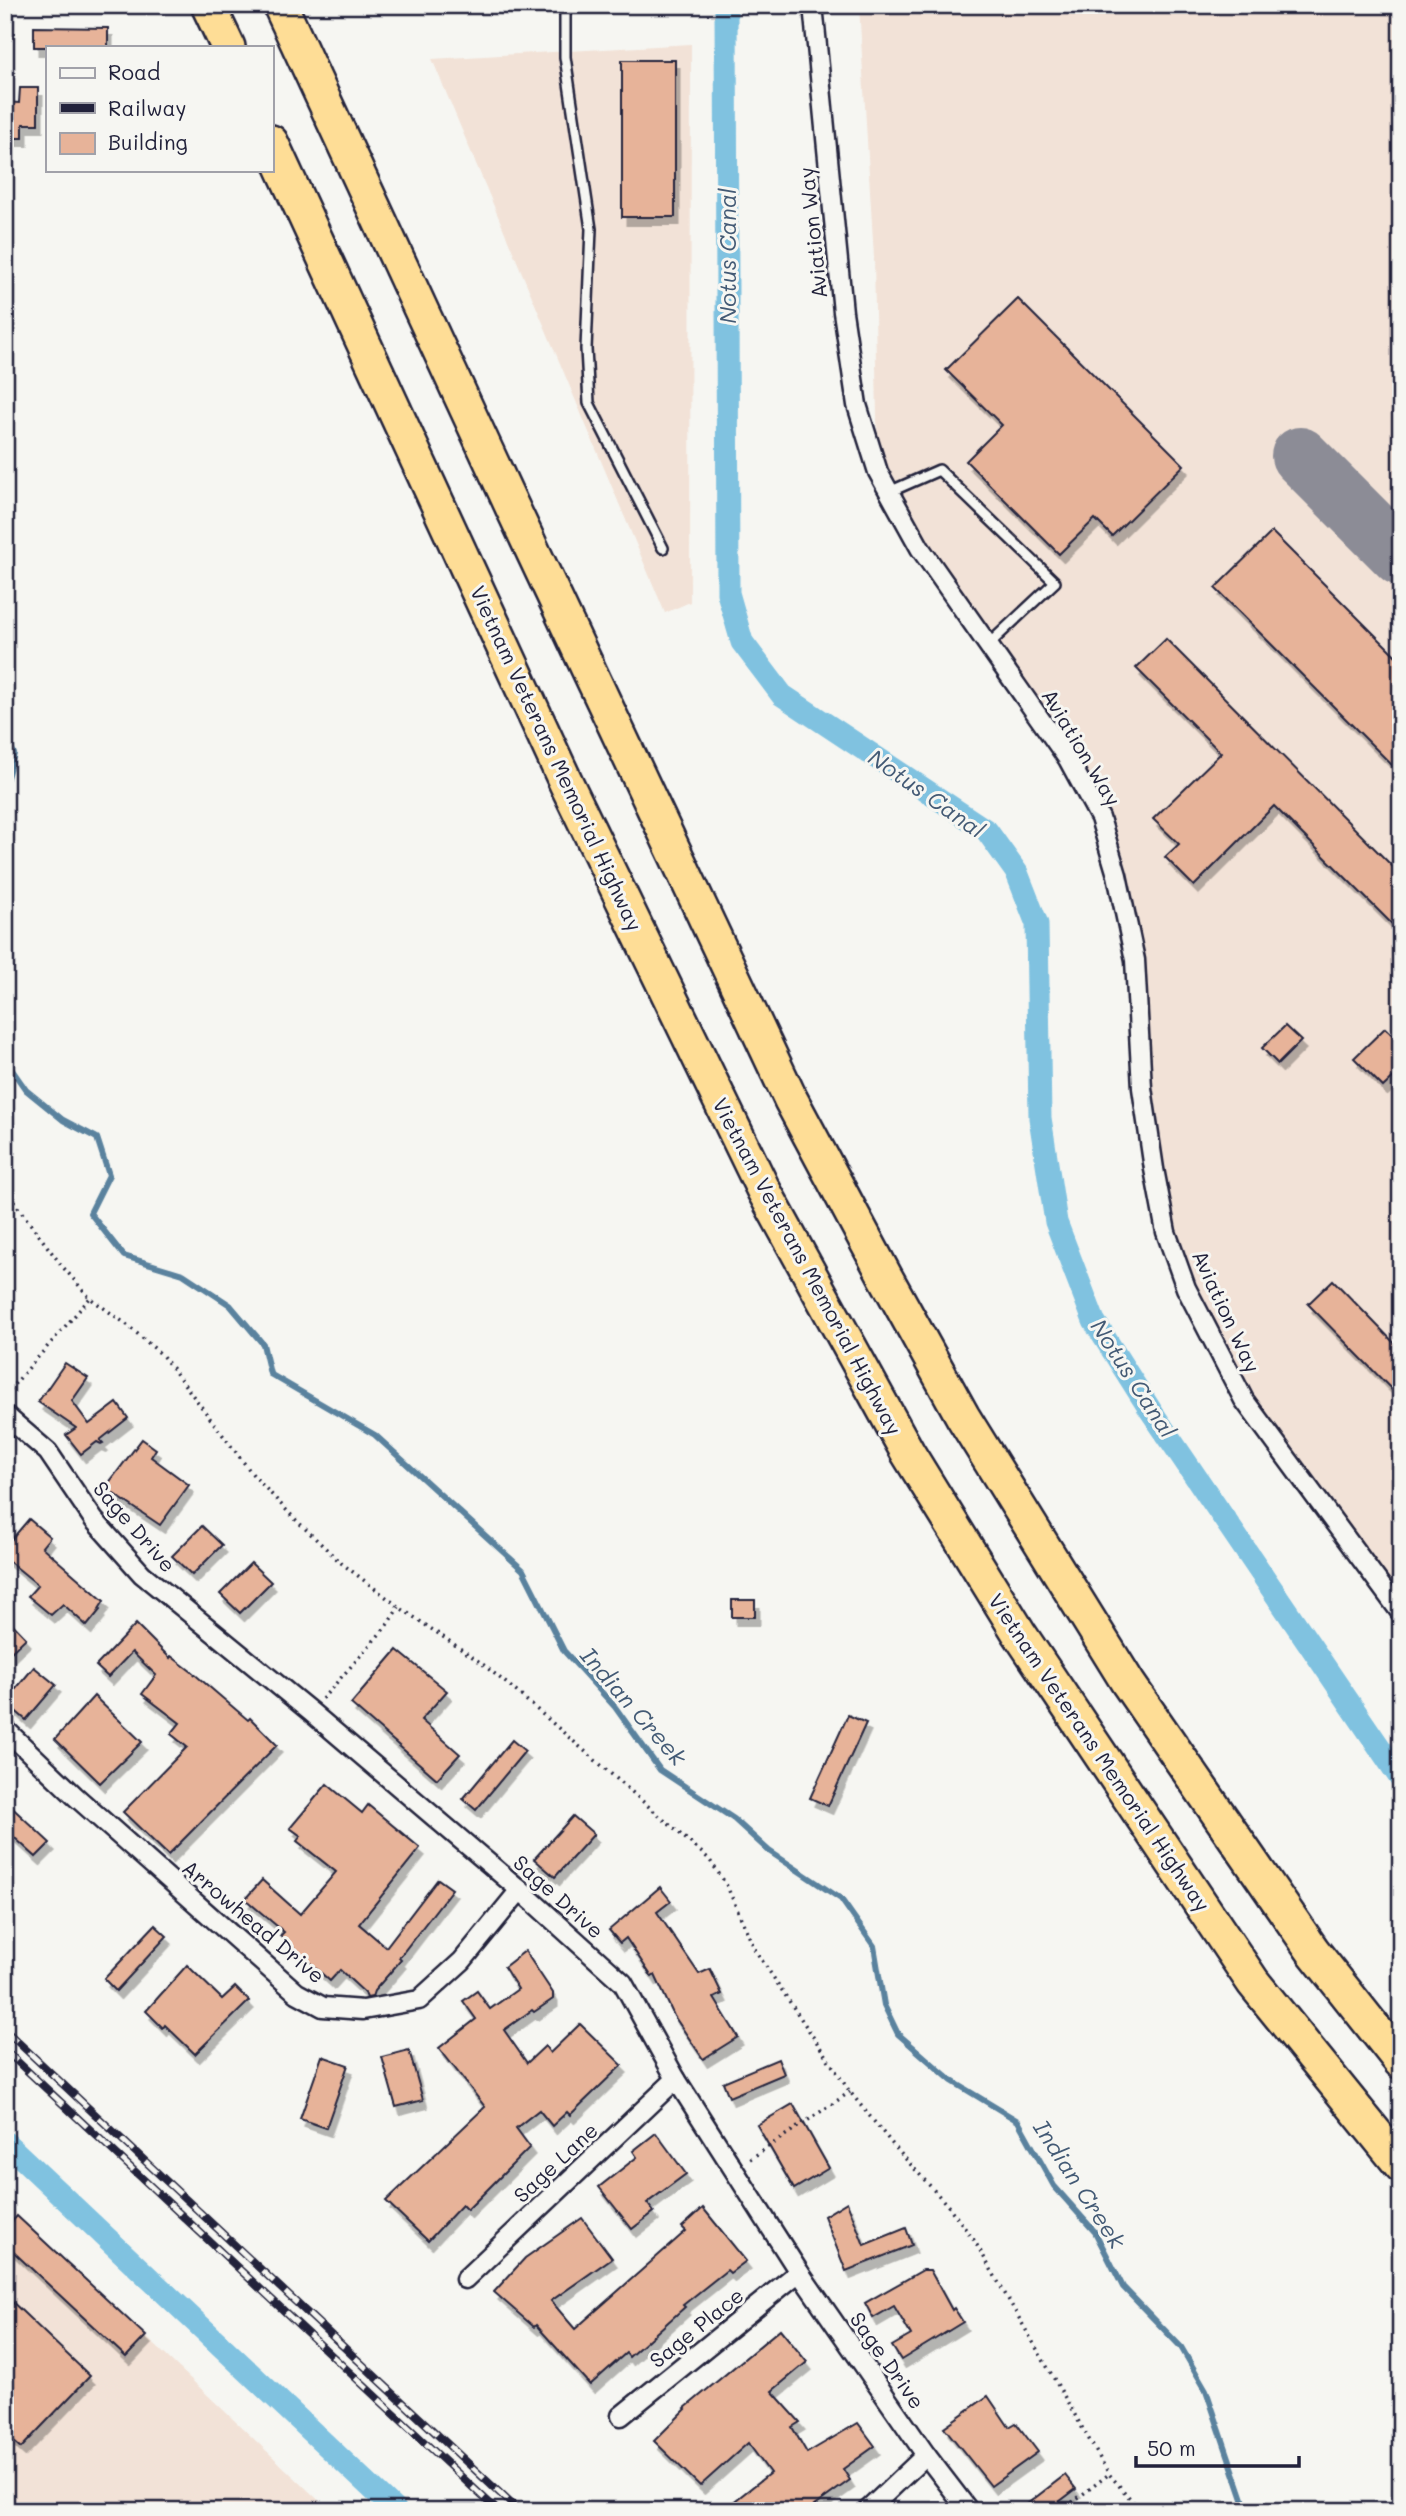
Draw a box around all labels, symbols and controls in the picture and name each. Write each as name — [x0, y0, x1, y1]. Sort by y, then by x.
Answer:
legend — [46, 46, 273, 172]
text: Road — [108, 58, 160, 85]
text: Railway — [108, 94, 187, 121]
text: Building — [108, 128, 188, 155]
street label: Aviation Way — [792, 166, 832, 300]
water label: Notus Canal — [712, 188, 742, 324]
street label: Vietnam Veterans Memorial Highway — [465, 581, 649, 935]
street label: Aviation Way — [1036, 683, 1128, 811]
water label: Notus Canal — [863, 742, 991, 844]
street label: Vietnam Veterans Memorial Highway — [707, 1093, 909, 1439]
street label: Aviation Way — [1187, 1245, 1267, 1377]
water label: Notus Canal — [1085, 1313, 1184, 1443]
street label: Sage Drive — [88, 1475, 182, 1577]
street label: Vietnam Veterans Memorial Highway — [983, 1588, 1217, 1916]
water label: Indian Creek — [574, 1640, 694, 1772]
street label: Sage Drive — [508, 1848, 610, 1944]
street label: Arrowhead Drive — [177, 1854, 331, 1988]
water label: Indian Creek — [1027, 2114, 1133, 2255]
street label: Sage Lane — [507, 2116, 603, 2208]
street label: Sage Place — [643, 2281, 749, 2373]
street label: Sage Drive — [845, 2306, 931, 2414]
scale bar — [1136, 2425, 1299, 2469]
text: 50 m — [1147, 2434, 1196, 2461]

